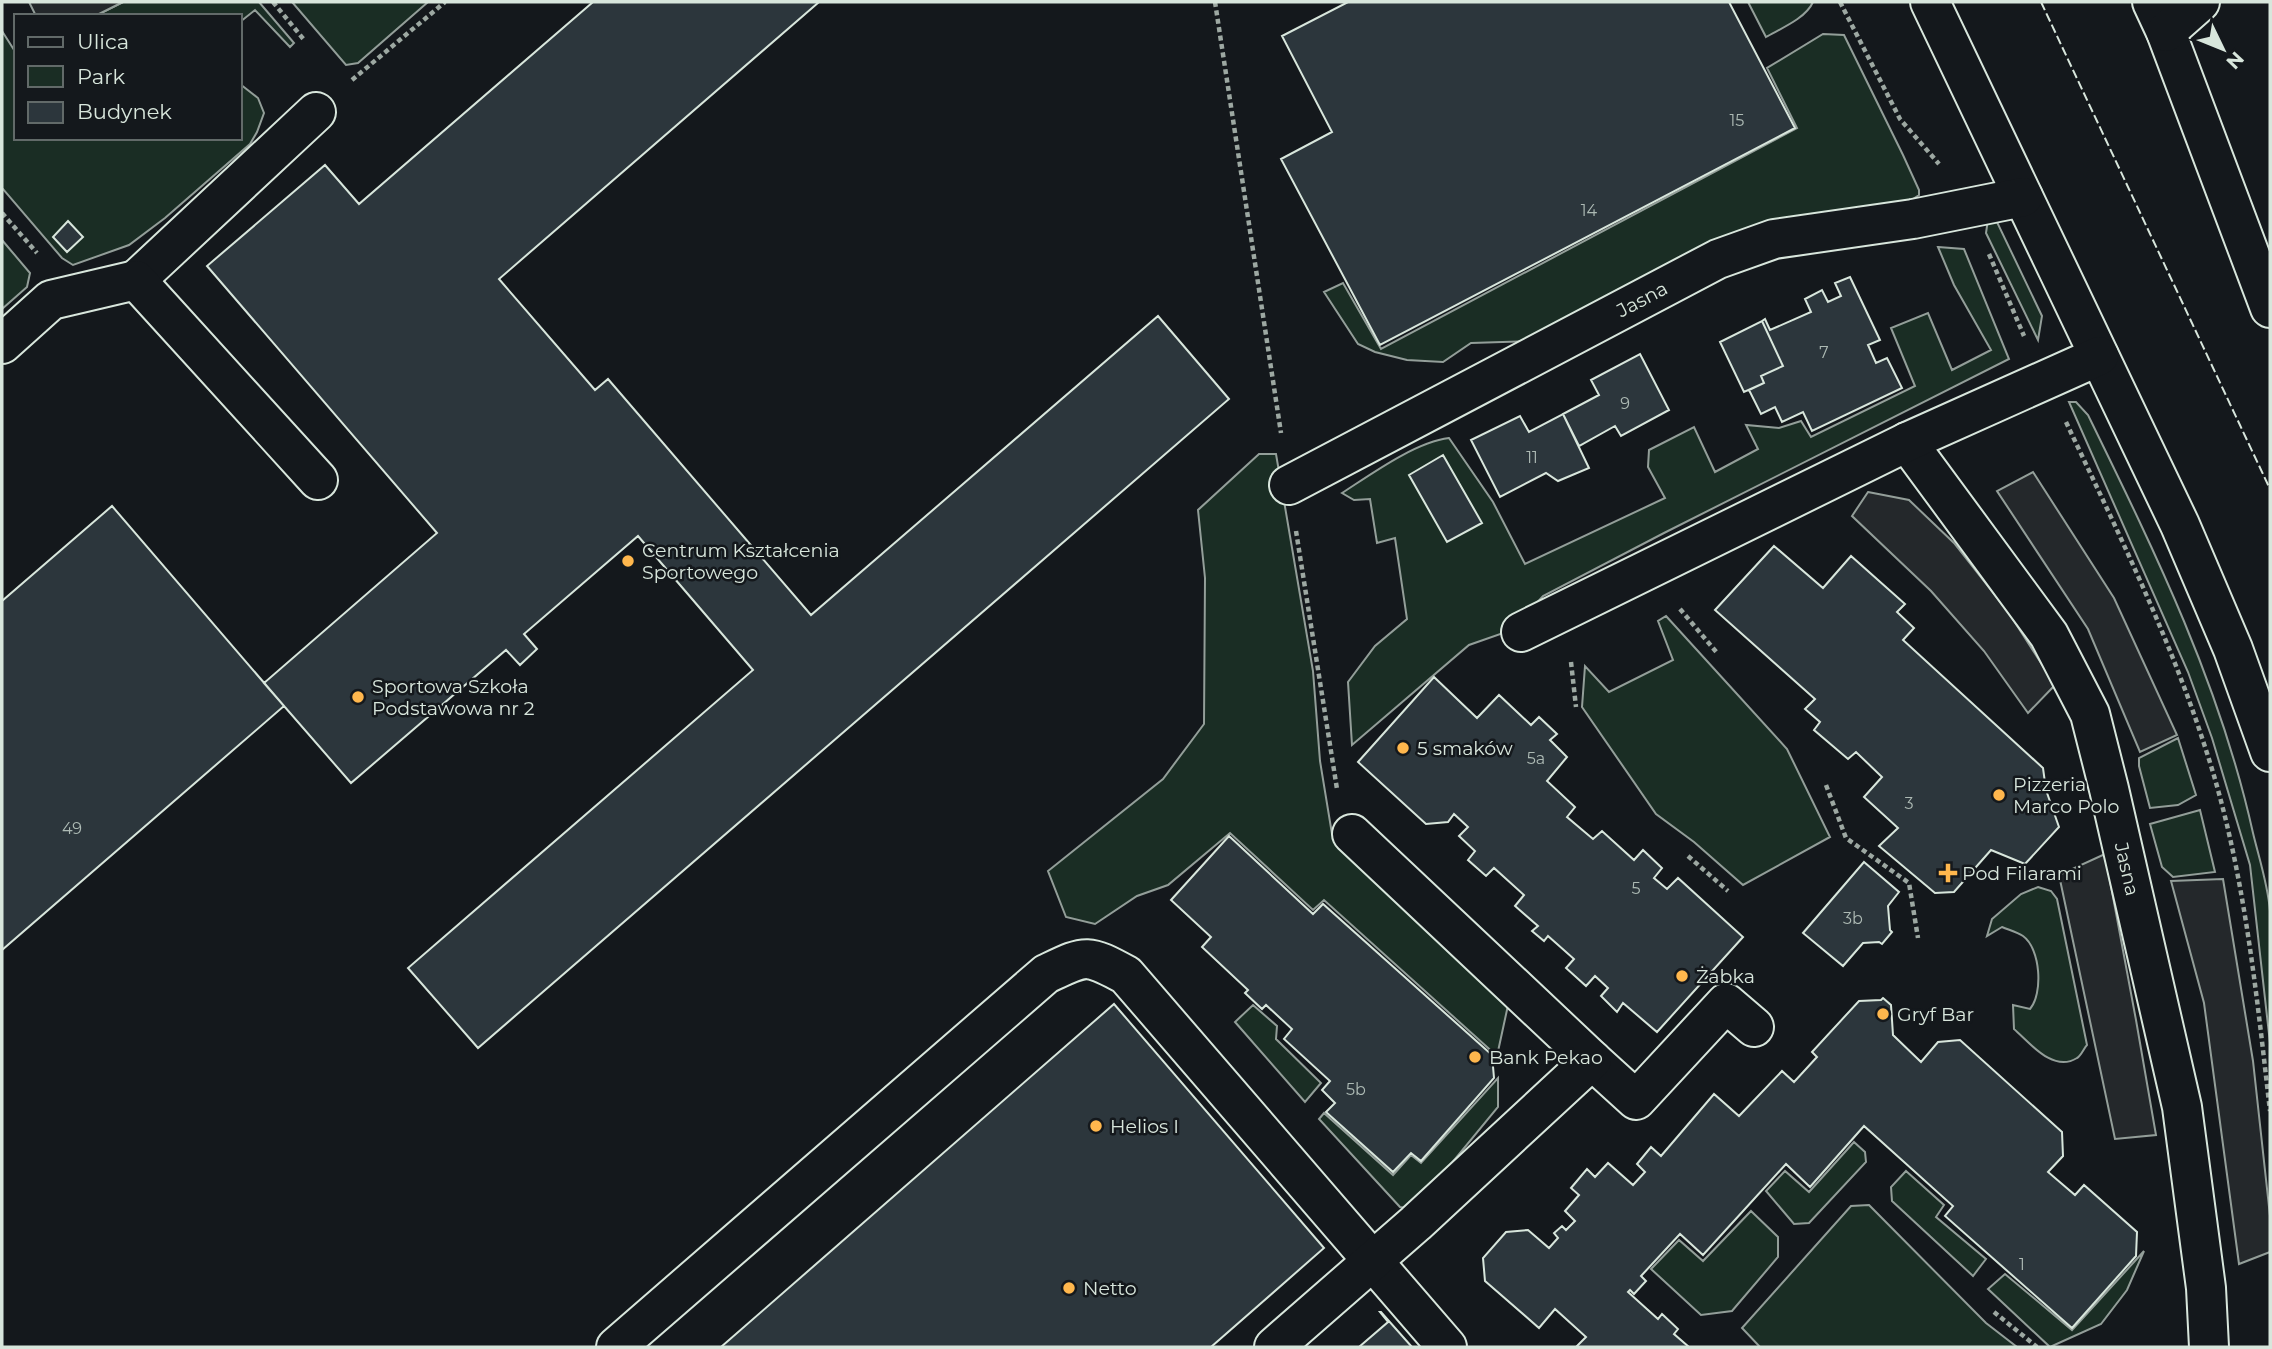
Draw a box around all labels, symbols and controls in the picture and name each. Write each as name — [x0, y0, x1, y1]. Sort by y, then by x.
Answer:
legend — [14, 14, 242, 140]
north arrow — [2188, 14, 2258, 84]
text: Ulica — [77, 29, 129, 54]
text: N — [2221, 47, 2249, 74]
text: Park — [77, 64, 125, 89]
text: Budynek — [77, 99, 172, 124]
house number: 15 — [1730, 111, 1744, 130]
house number: 14 — [1581, 201, 1598, 220]
street label: Jasna — [1612, 276, 1671, 322]
house number: 7 — [1819, 343, 1829, 362]
house number: 9 — [1620, 394, 1630, 413]
house number: 11 — [1526, 448, 1538, 467]
place label: Centrum Kształcenia Sportowego — [642, 539, 840, 584]
marker: Centrum Kształcenia Sportowego — [620, 553, 636, 569]
place label: Sportowa Szkoła Podstawowa nr 2 — [372, 675, 535, 720]
marker: Sportowa Szkoła Podstawowa nr 2 — [350, 689, 366, 705]
place label: 5 smaków — [1417, 737, 1513, 760]
marker: 5 smaków — [1395, 740, 1411, 756]
house number: 5a — [1527, 749, 1545, 768]
place label: Pizzeria Marco Polo — [2013, 773, 2120, 818]
marker: Pizzeria Marco Polo — [1991, 787, 2007, 803]
house number: 3 — [1904, 794, 1914, 813]
house number: 49 — [62, 819, 82, 838]
street label: Jasna — [2110, 839, 2145, 898]
place label: Pod Filarami — [1962, 862, 2082, 885]
marker: Pod Filarami — [1940, 865, 1956, 881]
house number: 5 — [1631, 879, 1641, 898]
house number: 3b — [1843, 909, 1863, 928]
place label: Żabka — [1696, 965, 1755, 988]
marker: Żabka — [1674, 968, 1690, 984]
place label: Gryf Bar — [1897, 1003, 1974, 1026]
marker: Gryf Bar — [1875, 1006, 1891, 1022]
place label: Bank Pekao — [1489, 1046, 1603, 1069]
marker: Bank Pekao — [1467, 1049, 1483, 1065]
house number: 5b — [1346, 1080, 1366, 1099]
place label: Helios I — [1110, 1115, 1179, 1138]
marker: Helios I — [1088, 1118, 1104, 1134]
house number: 1 — [2019, 1255, 2025, 1274]
place label: Netto — [1083, 1277, 1137, 1300]
marker: Netto — [1061, 1280, 1077, 1296]

